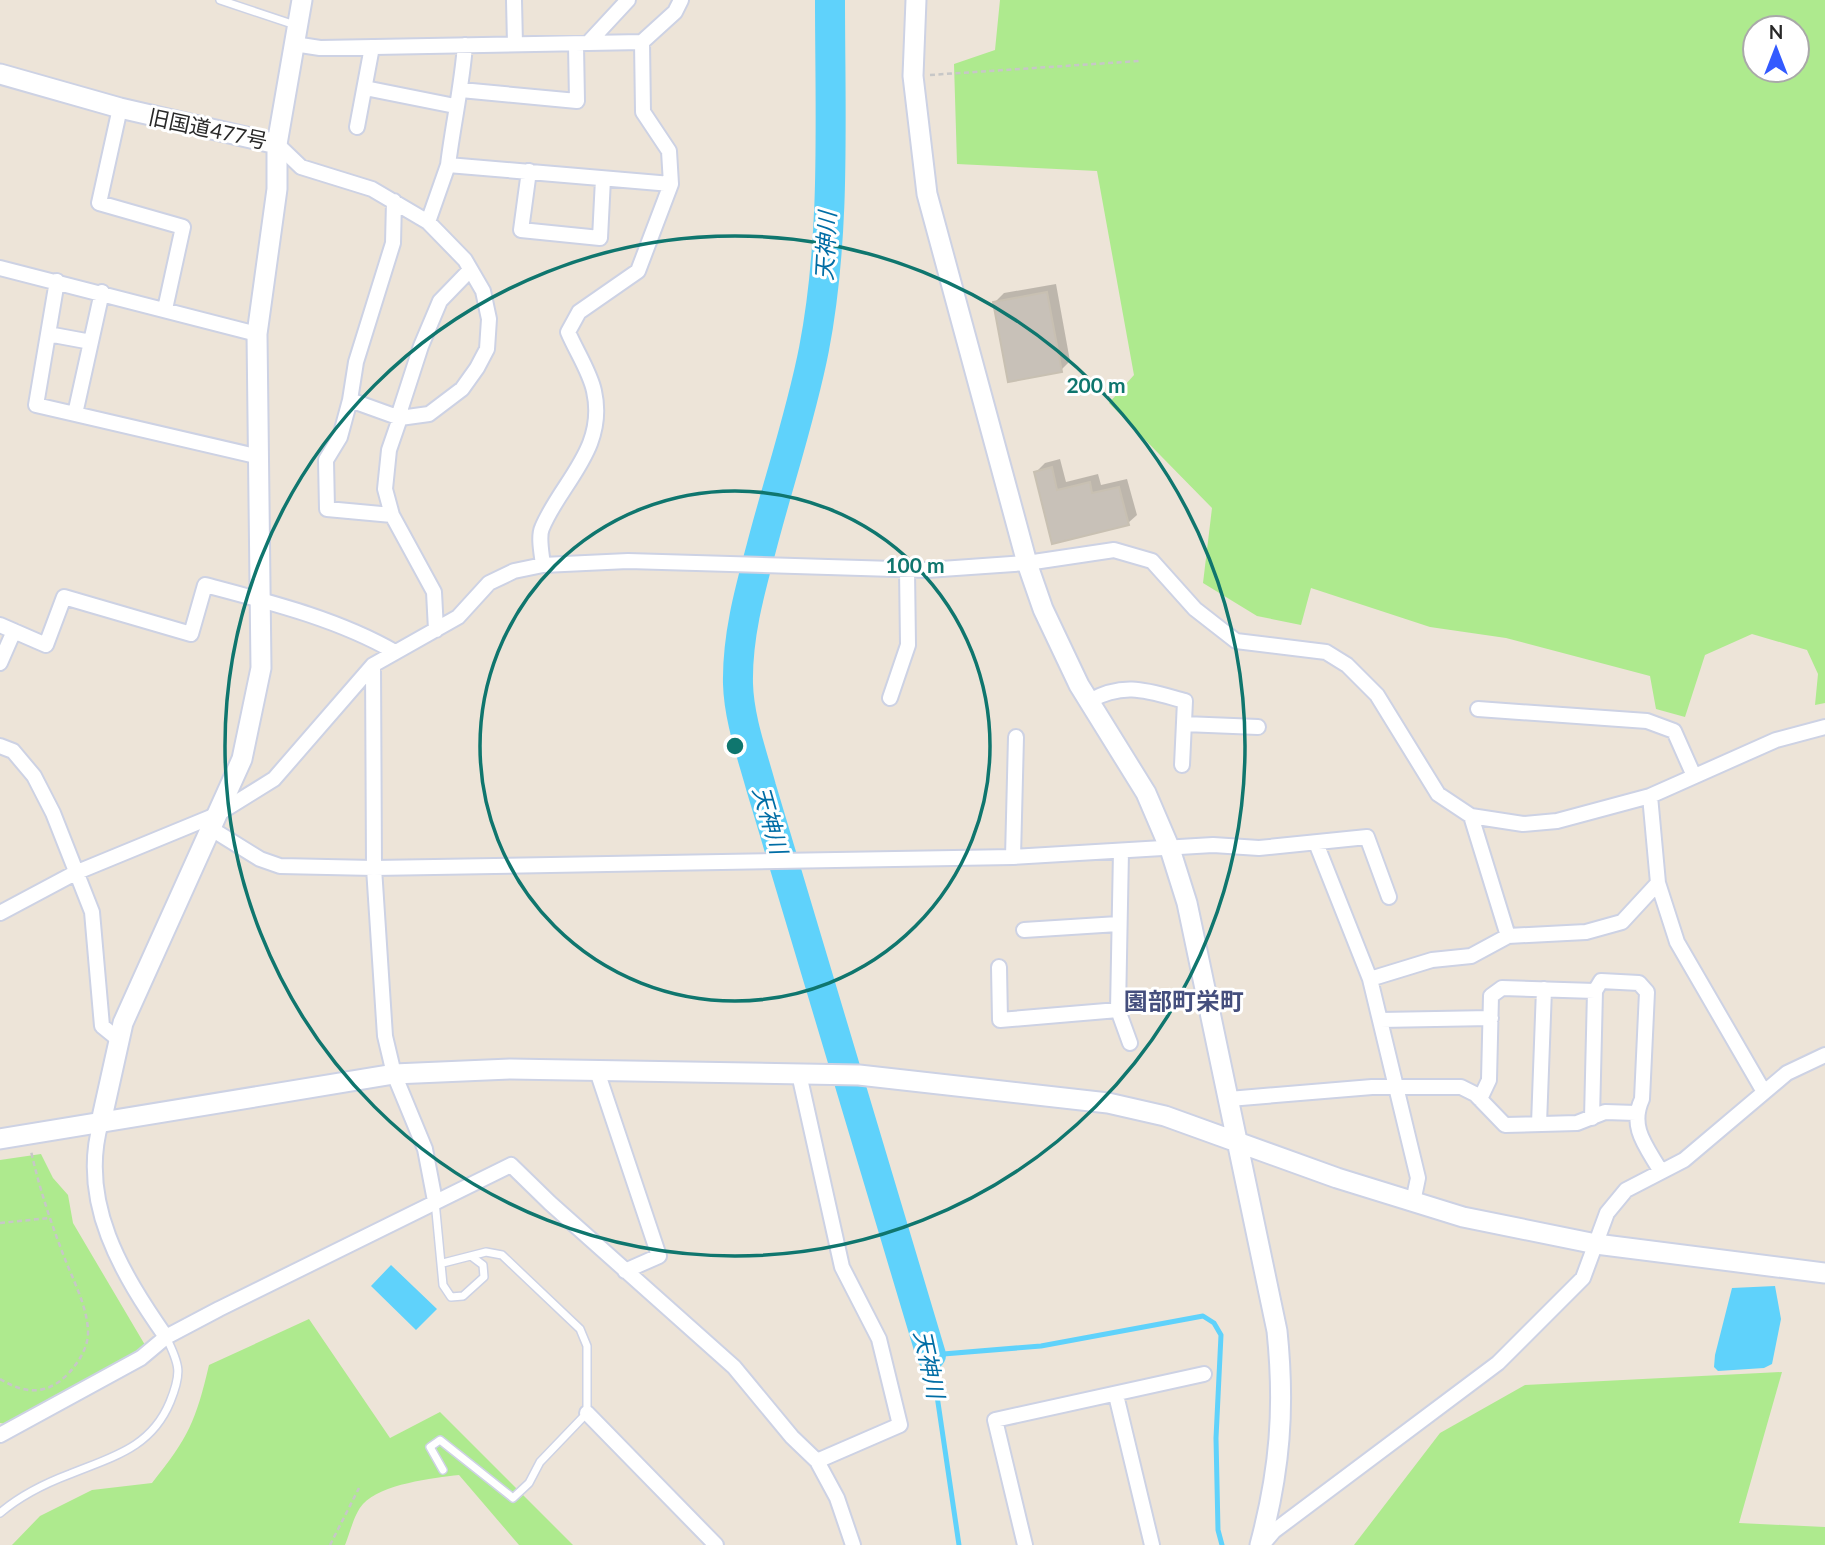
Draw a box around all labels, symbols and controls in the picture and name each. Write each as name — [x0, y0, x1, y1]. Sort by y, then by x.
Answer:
north arrow — [1741, 14, 1811, 84]
text: N — [1769, 20, 1783, 43]
street label: 旧国道477号 — [146, 103, 270, 153]
water label: 天神川 — [809, 208, 841, 281]
text: 200 m — [1066, 372, 1126, 397]
text: 100 m — [885, 552, 945, 577]
centre of rings — [723, 734, 747, 758]
water label: 天神川 — [748, 783, 795, 860]
district label: 園部町栄町 — [1124, 986, 1244, 1015]
water label: 天神川 — [909, 1327, 951, 1404]

